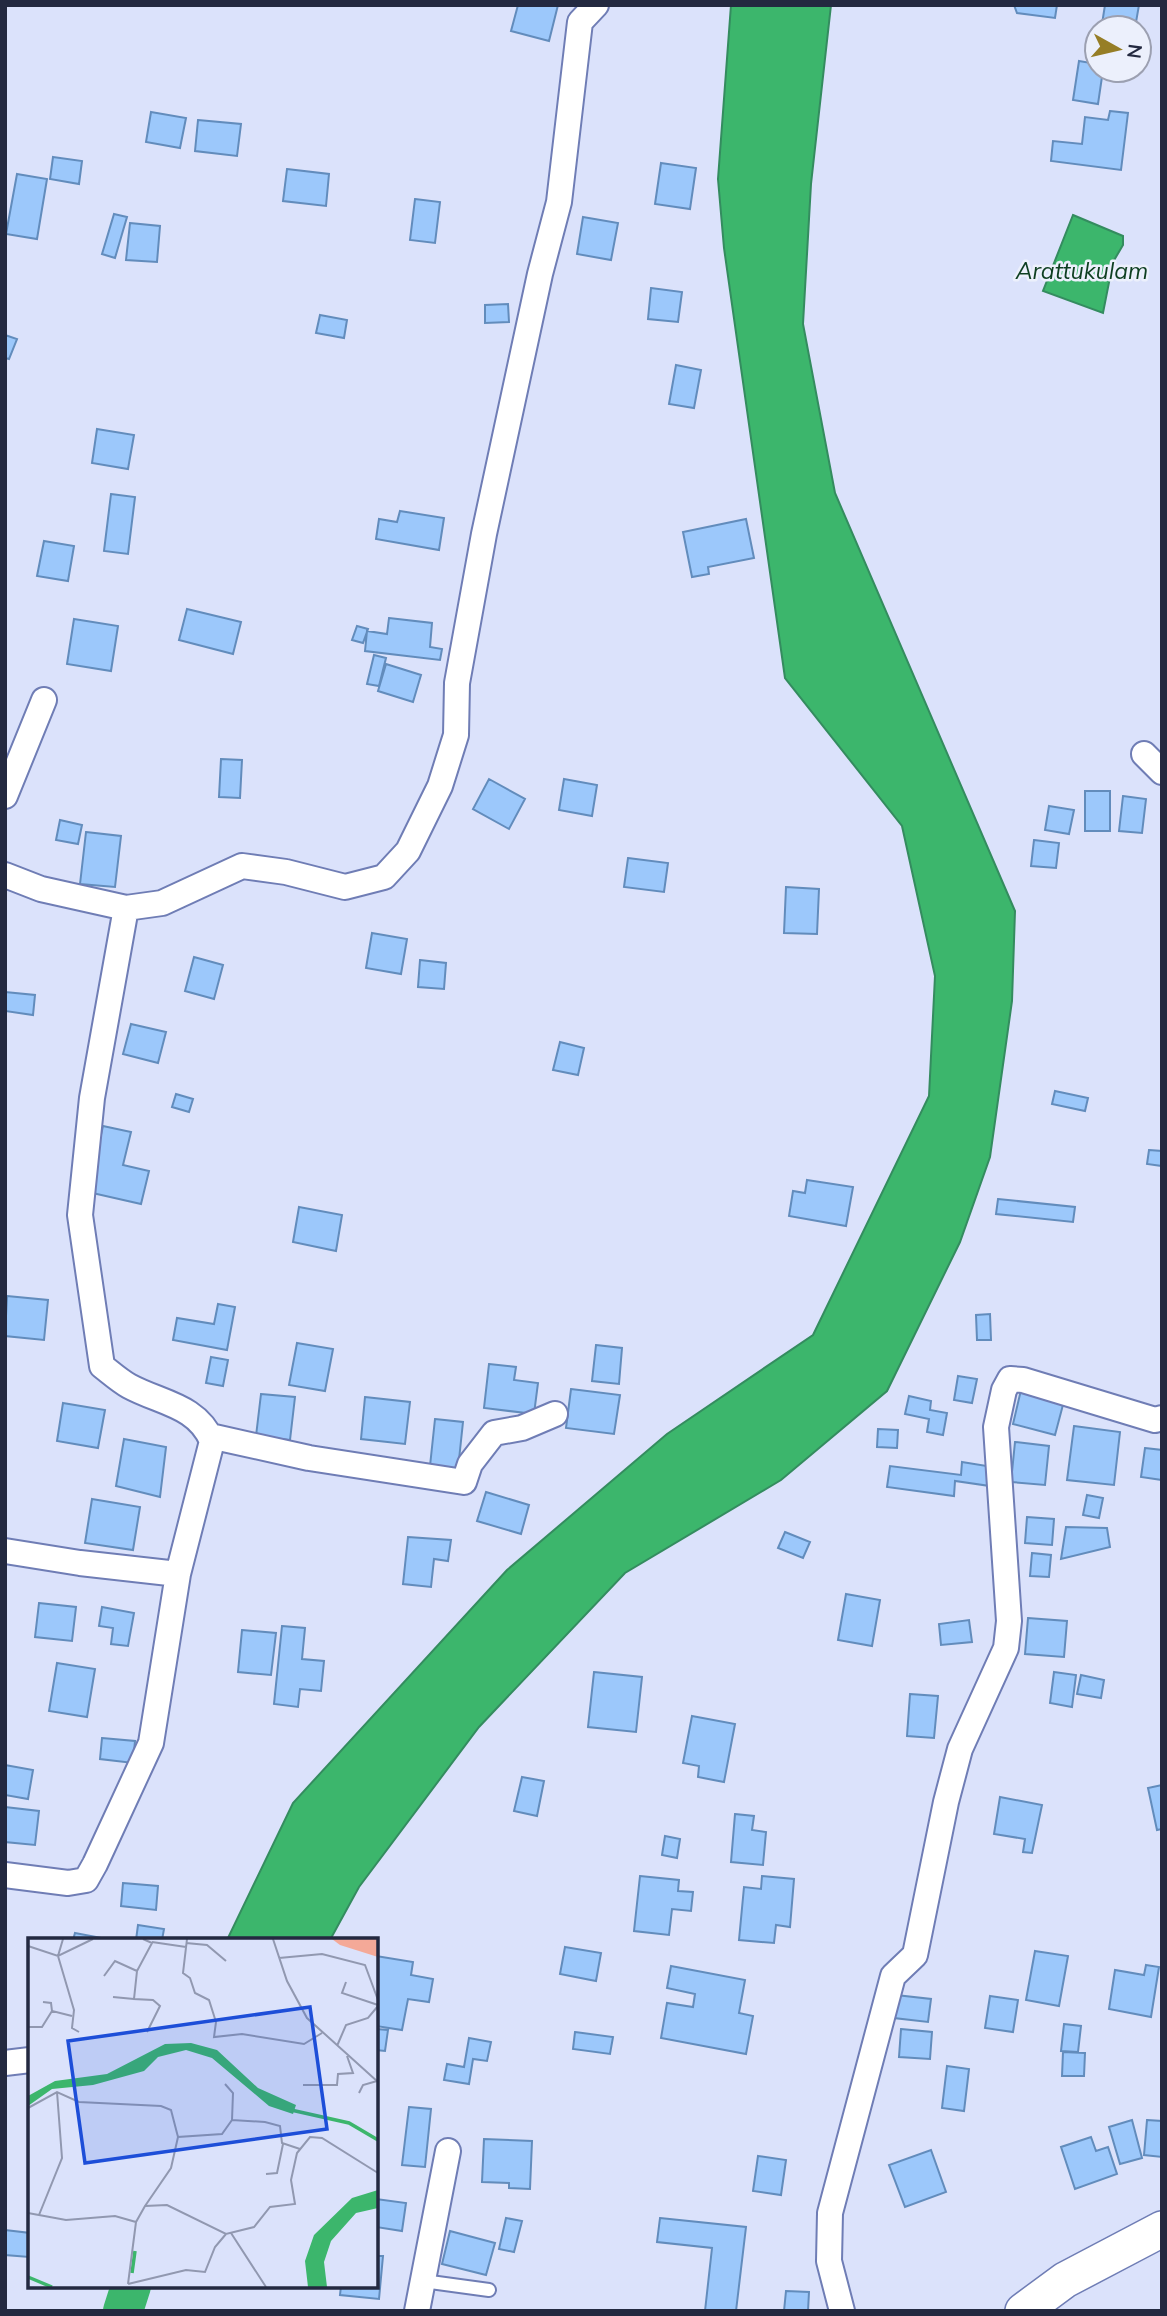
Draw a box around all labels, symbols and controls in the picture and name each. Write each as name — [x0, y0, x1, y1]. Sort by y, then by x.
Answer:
north arrow — [1083, 14, 1153, 84]
text: N — [1122, 43, 1148, 60]
water label: Arattukulam — [1015, 256, 1148, 285]
inset map — [28, 1938, 378, 2288]

